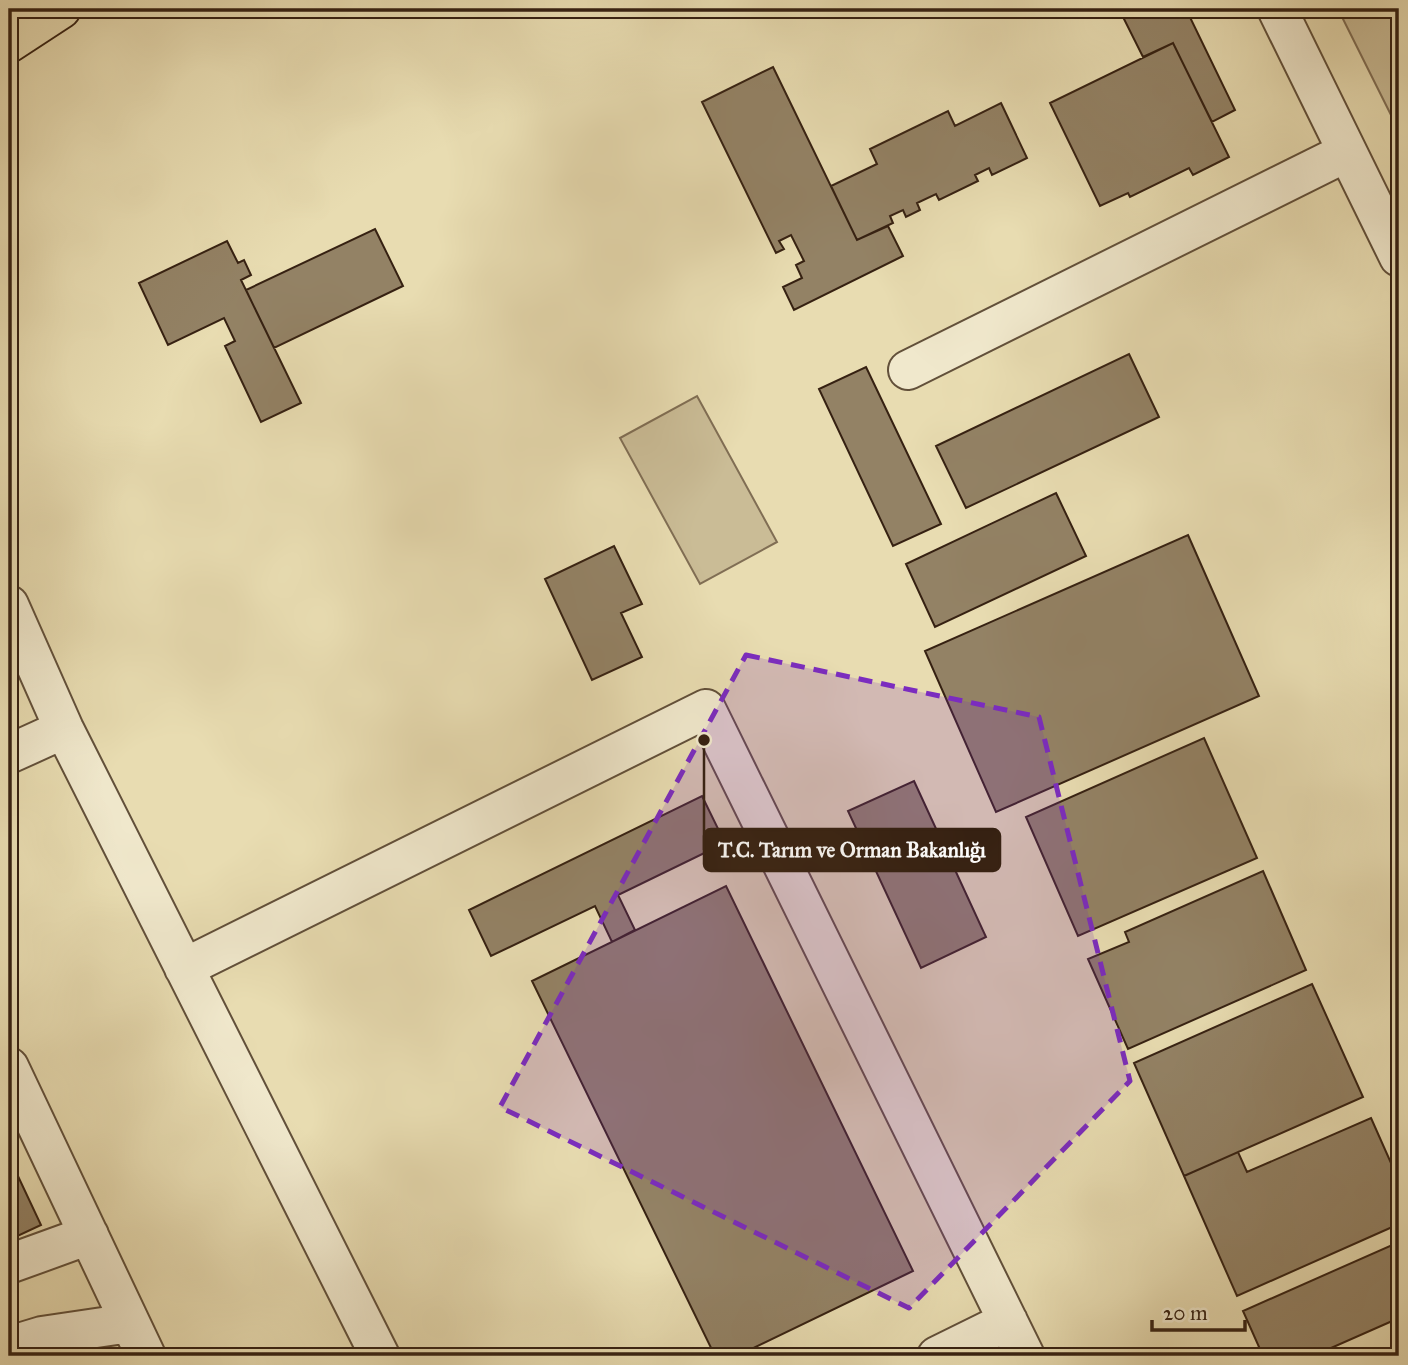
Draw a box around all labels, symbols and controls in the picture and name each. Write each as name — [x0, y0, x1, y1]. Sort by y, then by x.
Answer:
callout: T.C. Tarım ve Orman Bakanlığı — [704, 829, 1000, 871]
text: T.C. Tarım ve Orman Bakanlığı — [717, 837, 986, 863]
scale bar — [1152, 1288, 1245, 1332]
text: 20 m — [1163, 1300, 1208, 1326]

